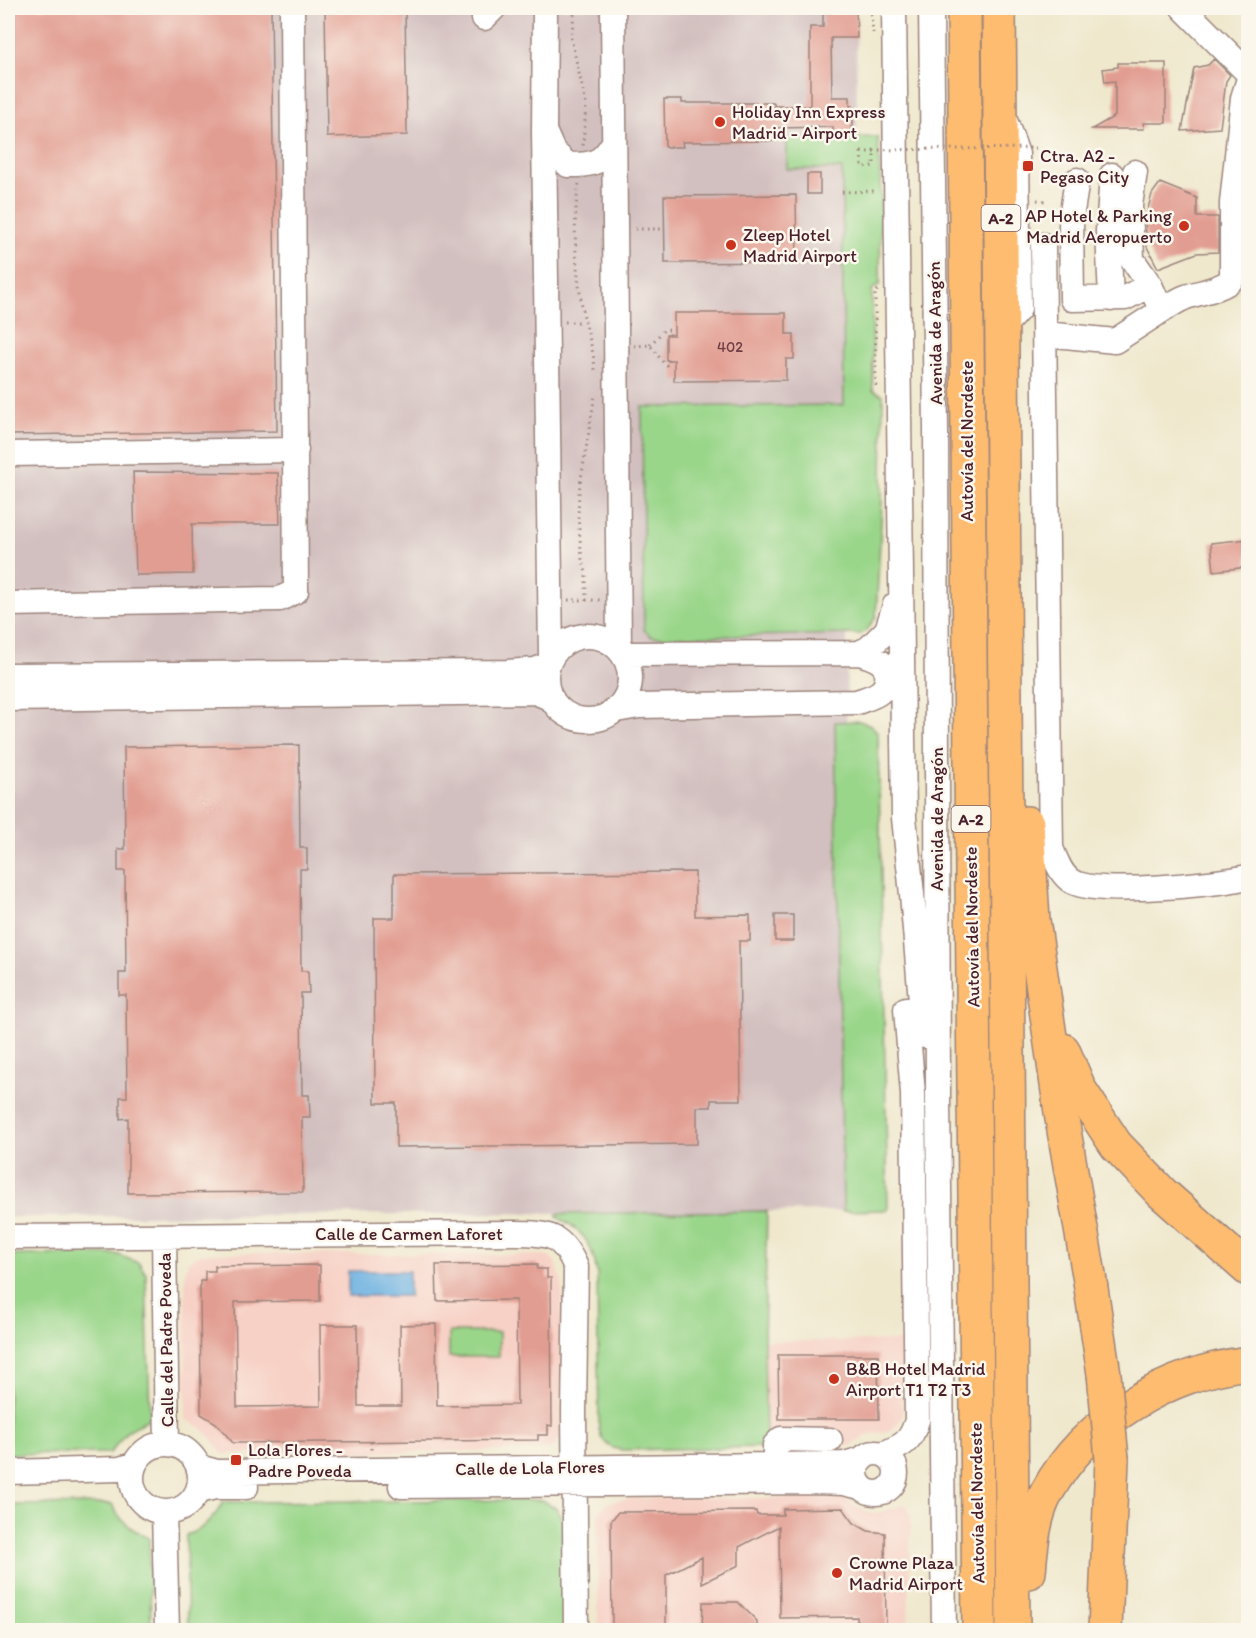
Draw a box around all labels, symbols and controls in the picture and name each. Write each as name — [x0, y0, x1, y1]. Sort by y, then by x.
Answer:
place label: Holiday Inn Express Madrid - Airport — [732, 101, 885, 144]
marker: Holiday Inn Express Madrid - Airport — [713, 115, 727, 129]
place label: Ctra. A2 - Pegaso City — [1040, 145, 1130, 188]
marker: Ctra. A2 - Pegaso City — [1021, 159, 1035, 173]
road number: A-2 — [982, 205, 1020, 231]
place label: AP Hotel & Parking Madrid Aeropuerto — [1025, 205, 1173, 248]
marker: AP Hotel & Parking Madrid Aeropuerto — [1177, 219, 1191, 233]
place label: Zleep Hotel Madrid Airport — [743, 224, 857, 267]
marker: Zleep Hotel Madrid Airport — [724, 238, 738, 252]
street label: Avenida de Aragón — [923, 261, 947, 405]
house number: 402 — [717, 338, 743, 356]
street label: Autovía del Nordeste — [956, 361, 978, 521]
street label: Avenida de Aragón — [926, 747, 948, 891]
road number: A-2 — [952, 806, 990, 832]
street label: Autovía del Nordeste — [960, 846, 984, 1008]
street label: Calle de Carmen Laforet — [315, 1223, 503, 1245]
street label: Calle del Padre Poveda — [153, 1252, 179, 1427]
place label: B&B Hotel Madrid Airport T1 T2 T3 — [846, 1358, 986, 1401]
marker: B&B Hotel Madrid Airport T1 T2 T3 — [827, 1372, 841, 1386]
street label: Autovía del Nordeste — [965, 1422, 989, 1584]
place label: Lola Flores - Padre Poveda — [248, 1439, 352, 1482]
marker: Lola Flores - Padre Poveda — [229, 1453, 243, 1467]
street label: Calle de Lola Flores — [455, 1456, 605, 1480]
place label: Crowne Plaza Madrid Airport — [849, 1552, 963, 1595]
marker: Crowne Plaza Madrid Airport — [830, 1566, 844, 1580]

